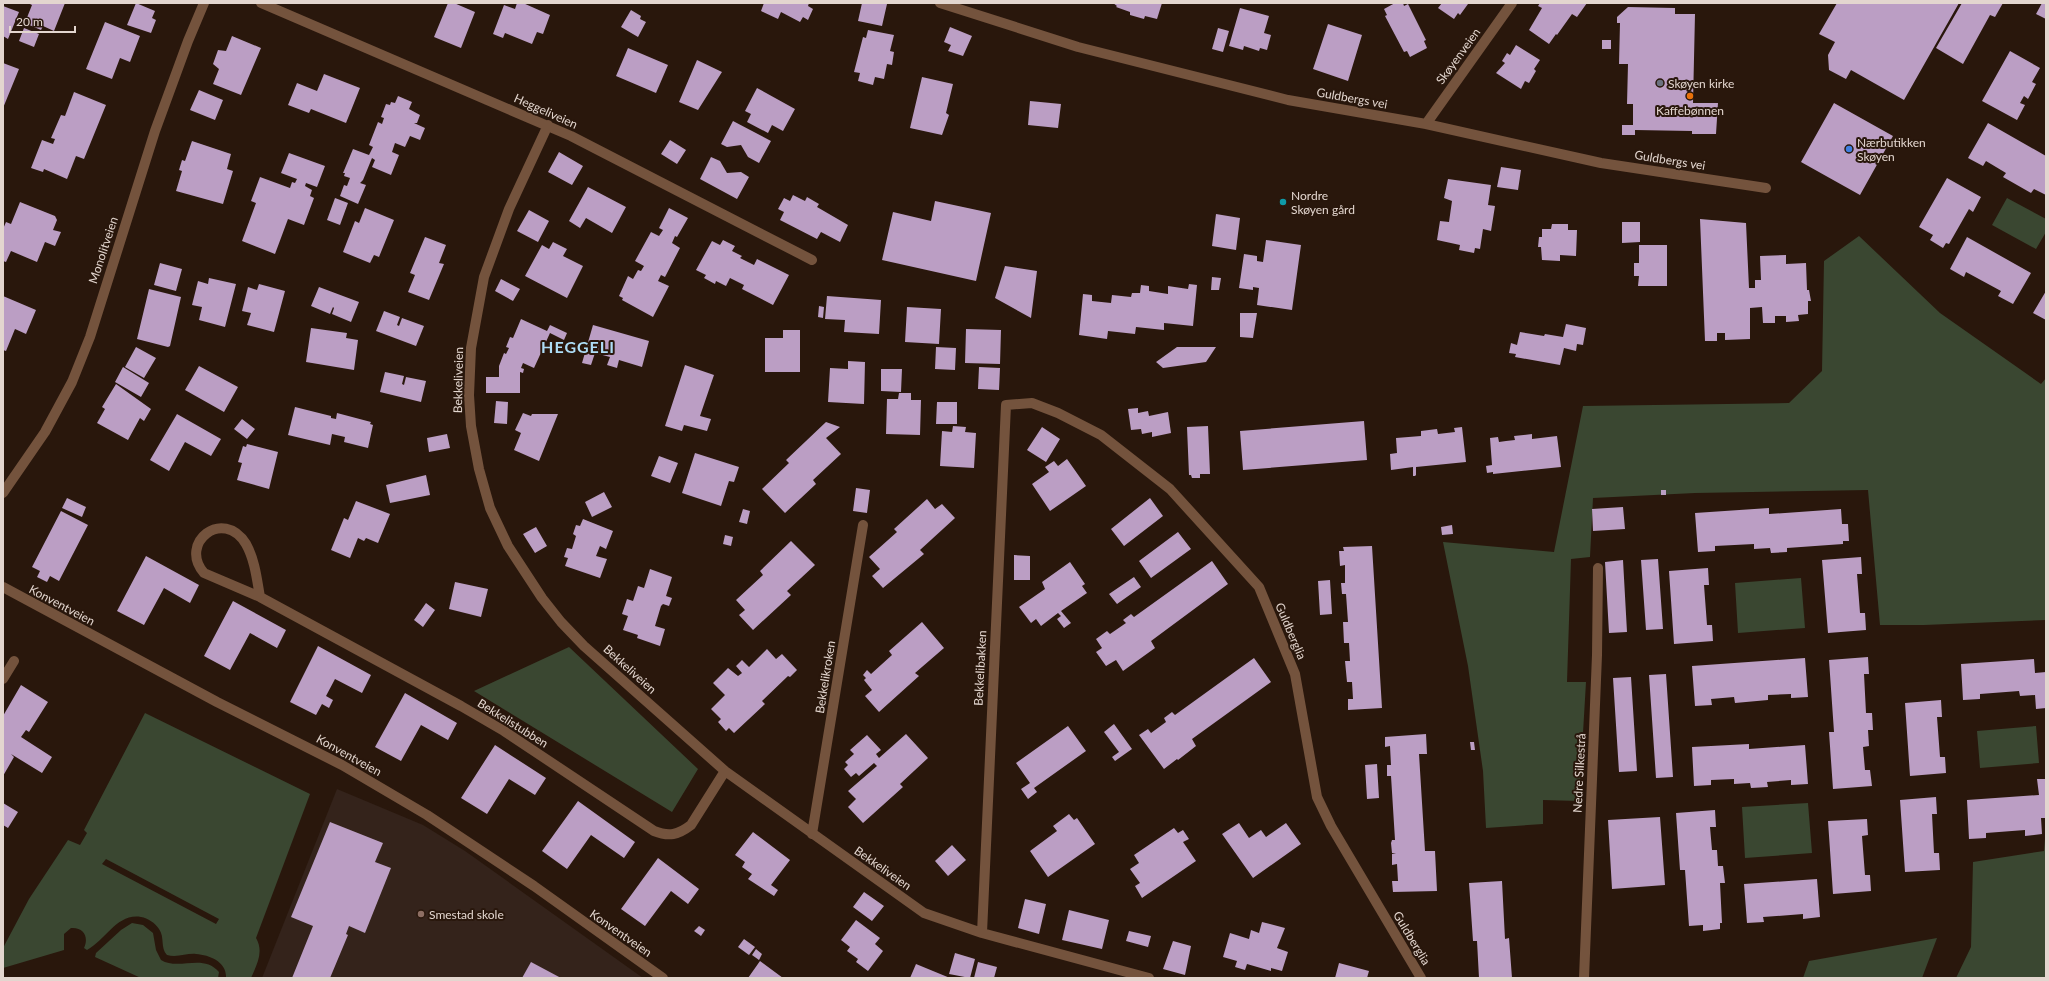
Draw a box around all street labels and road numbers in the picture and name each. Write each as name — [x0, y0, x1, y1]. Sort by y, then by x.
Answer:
street label: Skøyenveien — [1433, 25, 1483, 87]
street label: Guldbergs vei — [1315, 84, 1389, 112]
street label: Heggeliveien — [512, 90, 580, 132]
street label: Guldbergs vei — [1633, 147, 1707, 173]
street label: Monolitveien — [85, 215, 121, 285]
street label: Bekkeliveien — [450, 347, 466, 413]
street label: Konventveien — [27, 581, 97, 629]
street label: Guldberglia — [1272, 600, 1310, 662]
street label: Bekkelibakken — [971, 630, 989, 706]
street label: Bekkelikroken — [812, 639, 838, 715]
street label: Bekkeliveien — [600, 641, 660, 697]
street label: Bekkelistubben — [475, 695, 551, 751]
street label: Konventveien — [314, 731, 384, 779]
street label: Nedre Silkestrå — [1569, 733, 1589, 813]
street label: Bekkeliveien — [852, 843, 914, 893]
street label: Konventveien — [587, 906, 655, 960]
street label: Guldberglia — [1390, 908, 1434, 968]

